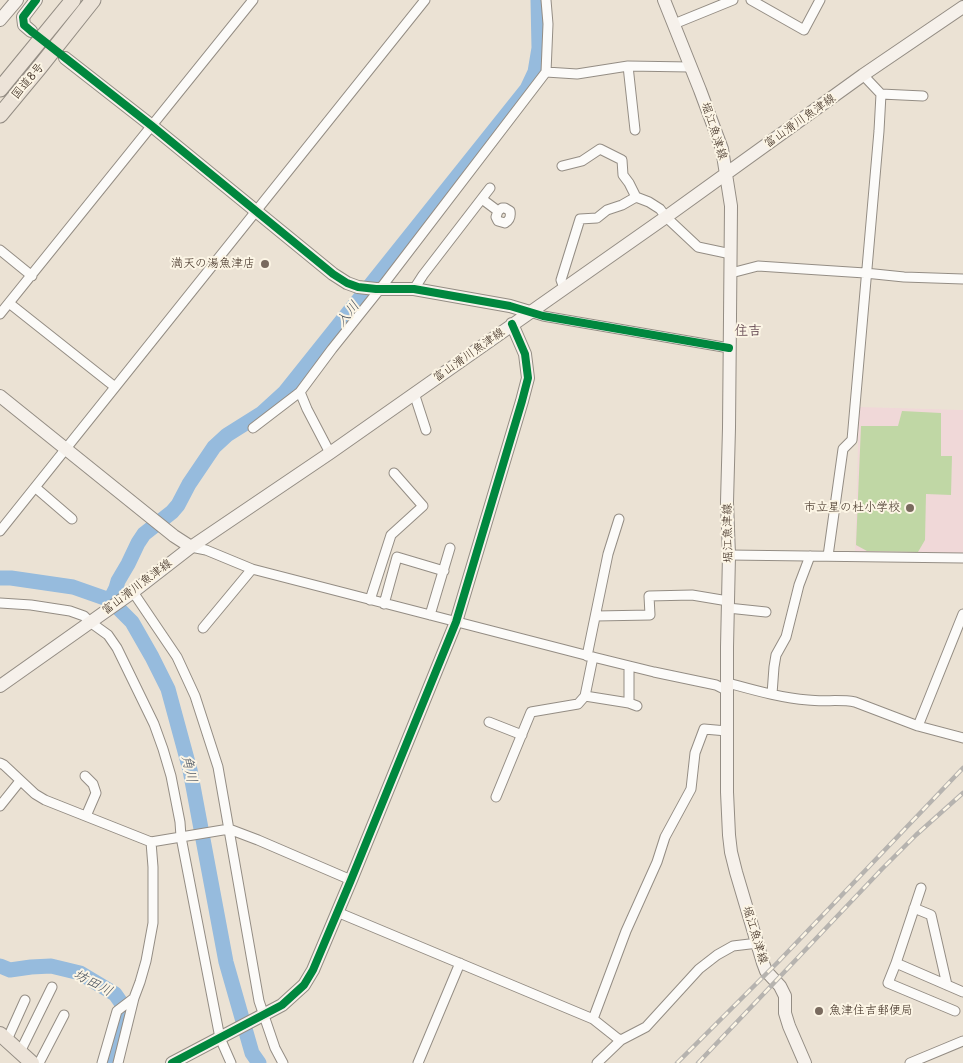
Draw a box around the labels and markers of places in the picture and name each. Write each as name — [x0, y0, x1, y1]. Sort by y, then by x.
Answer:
place label: 満天の湯魚津店 — [171, 257, 255, 271]
marker: 満天の湯魚津店 — [259, 258, 271, 270]
place label: 市立星の杜小学校 — [804, 501, 900, 515]
marker: 市立星の杜小学校 — [904, 502, 916, 514]
place label: 魚津住吉郵便局 — [829, 1004, 913, 1018]
marker: 魚津住吉郵便局 — [813, 1005, 825, 1017]

